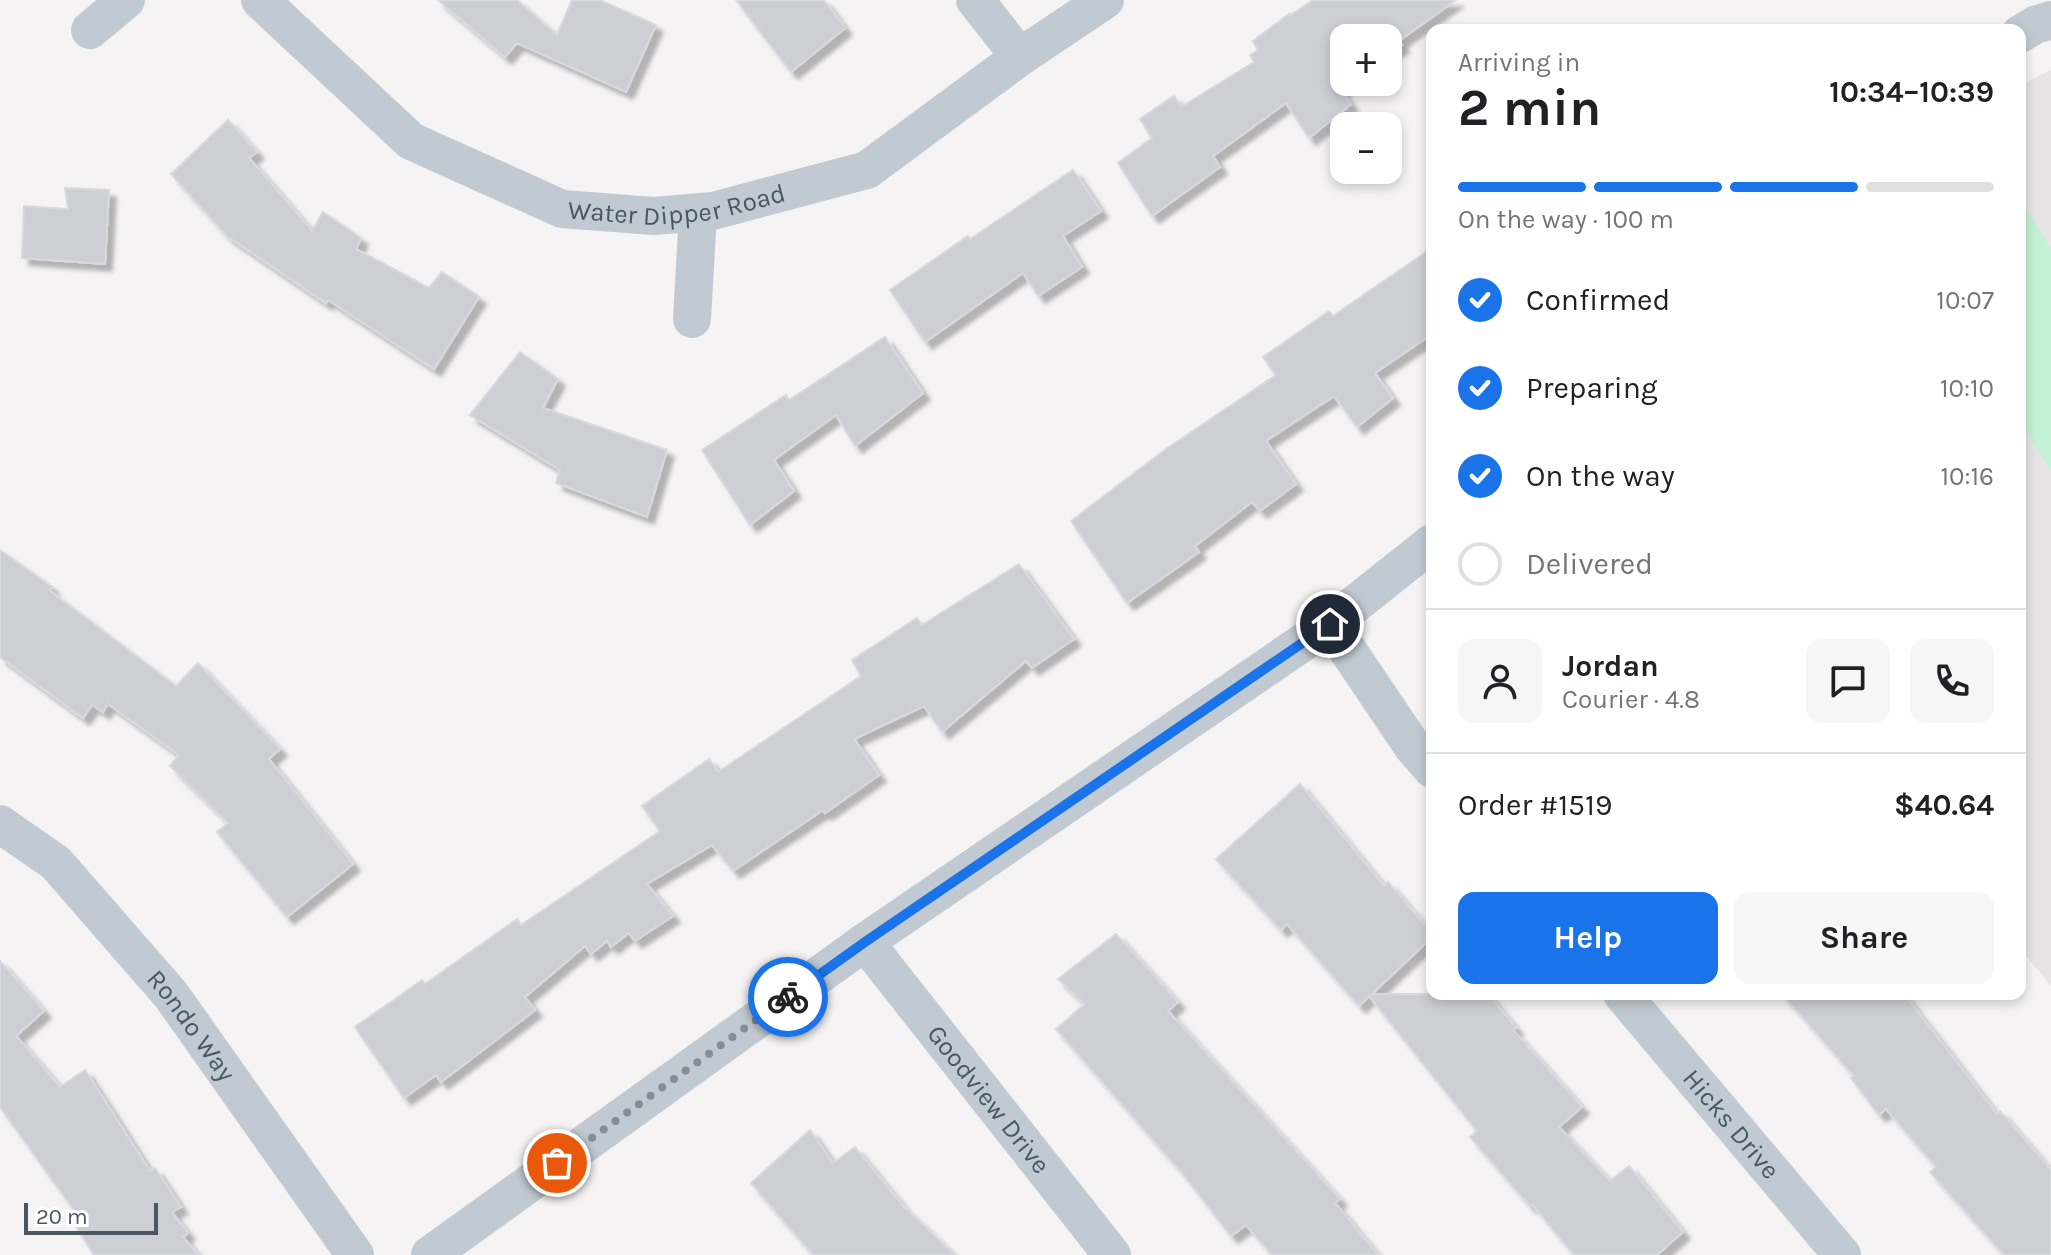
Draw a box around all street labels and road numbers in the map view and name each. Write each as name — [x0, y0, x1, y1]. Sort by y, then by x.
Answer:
street label: Water Dipper Road — [567, 177, 789, 232]
street label: Rondo Way — [140, 964, 242, 1087]
street label: Goodview Drive — [920, 1019, 1057, 1180]
street label: Hicks Drive — [1676, 1063, 1786, 1185]

